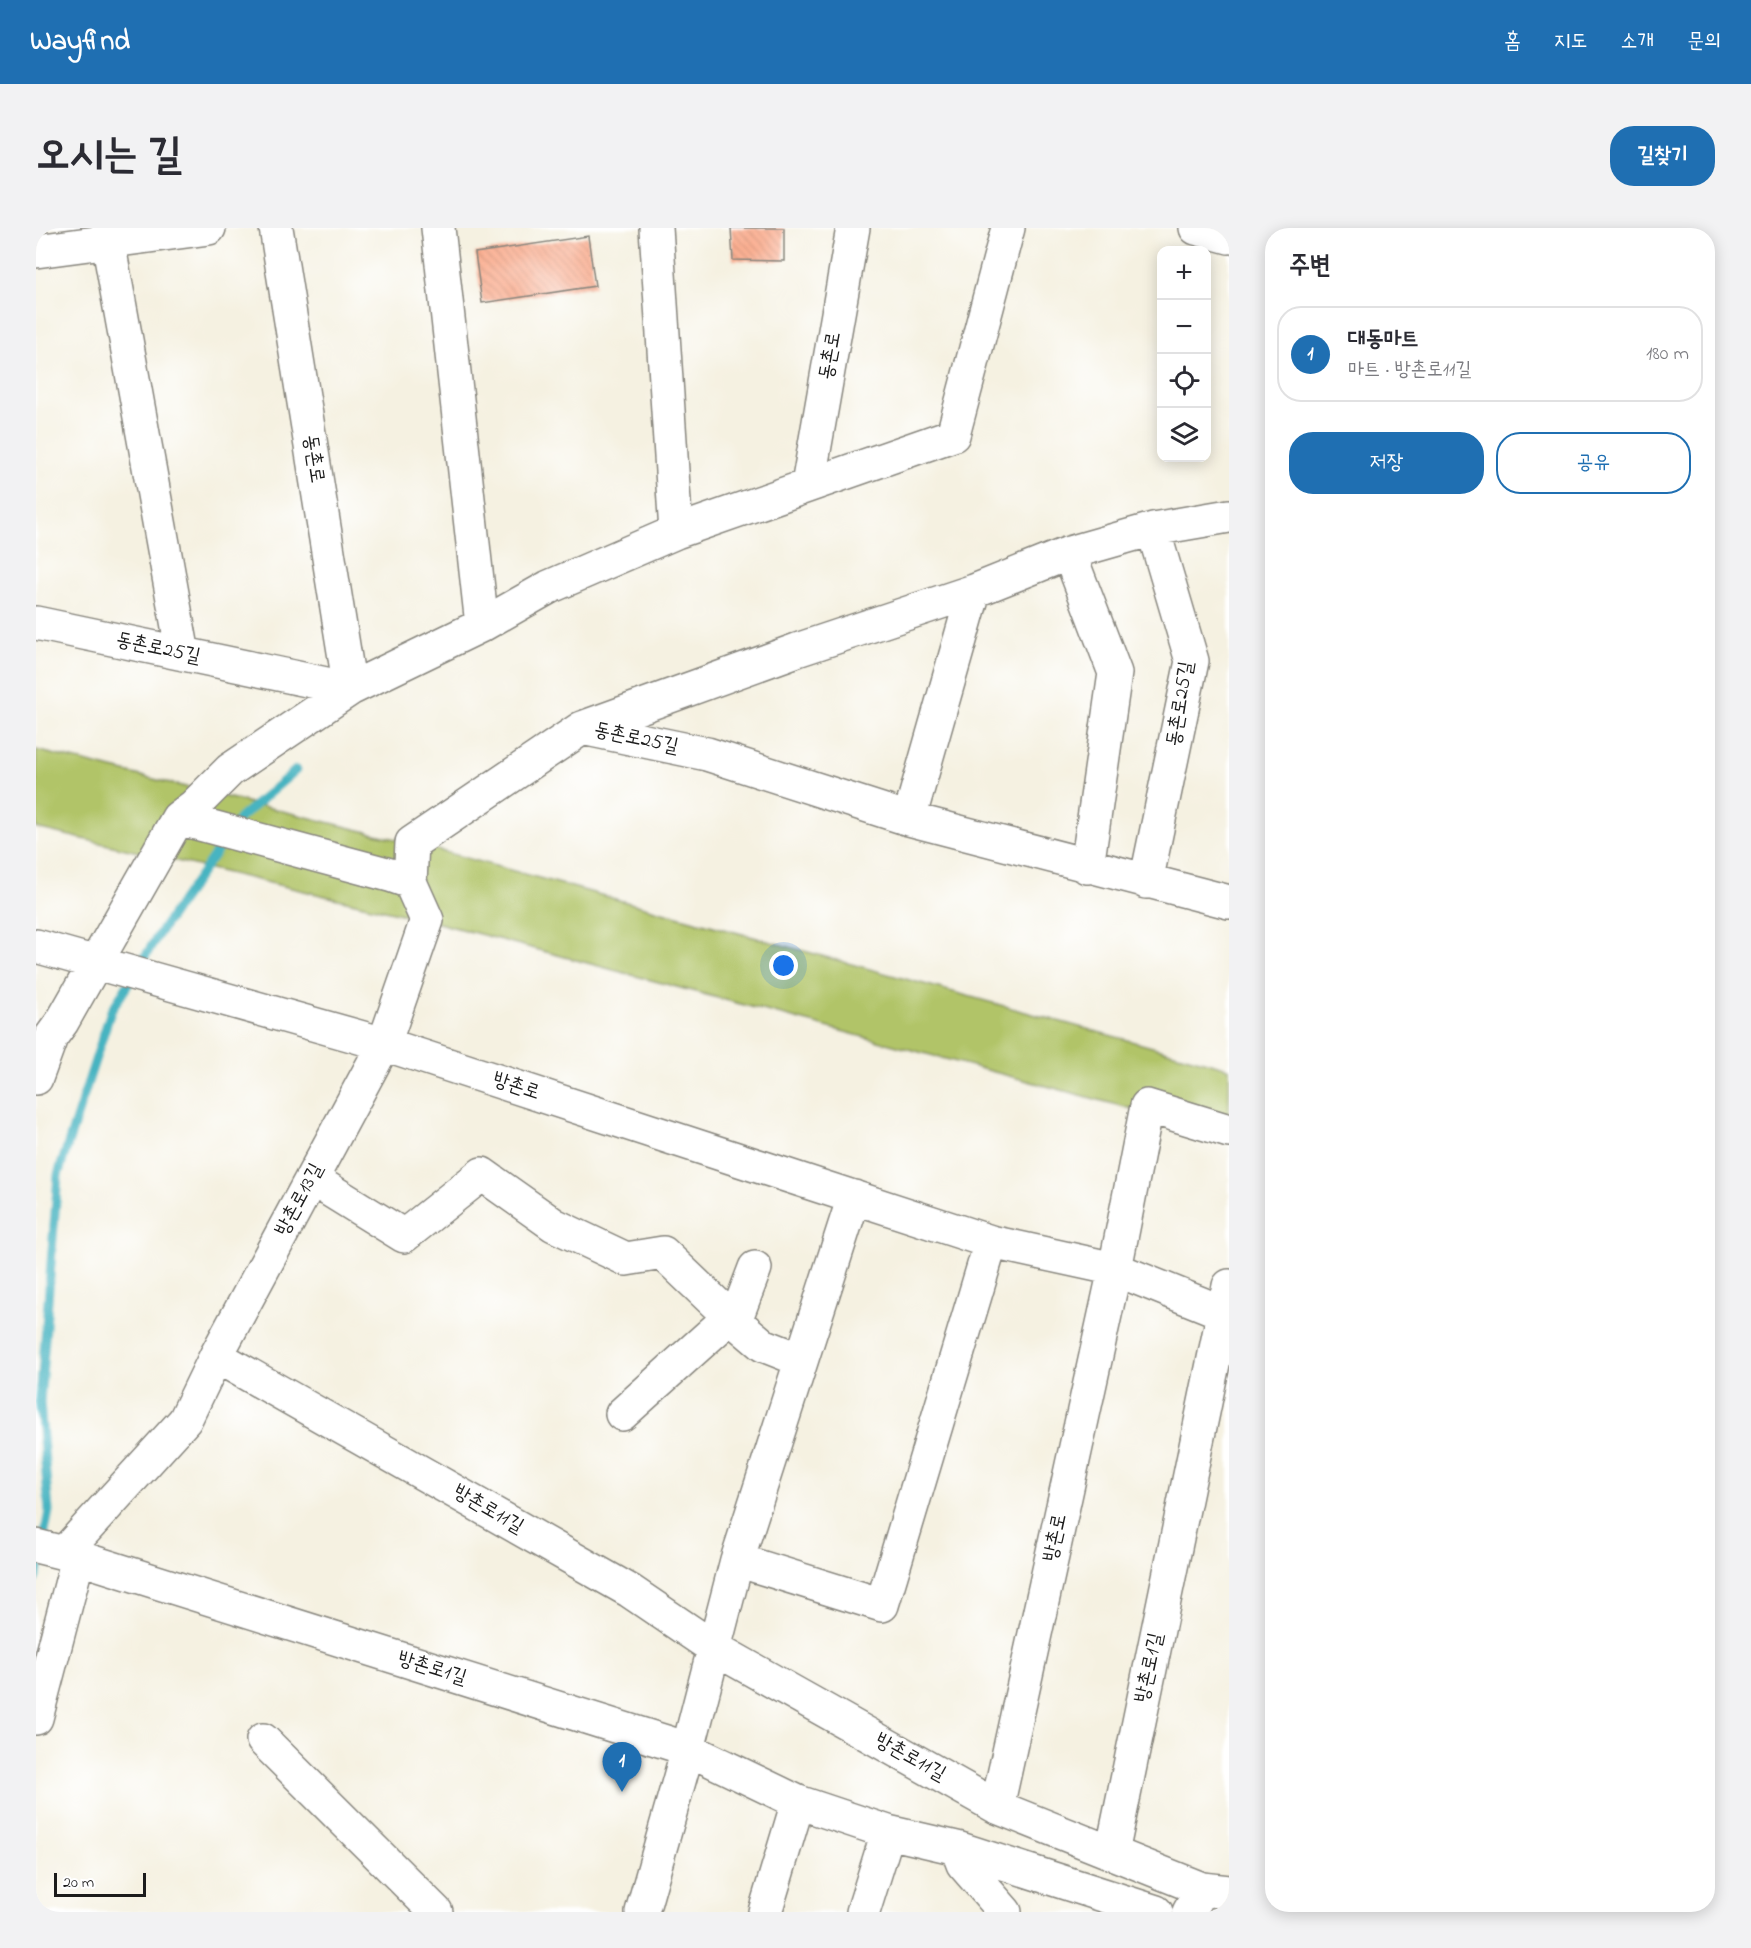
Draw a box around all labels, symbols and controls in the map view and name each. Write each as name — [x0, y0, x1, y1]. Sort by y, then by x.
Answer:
text: Wayfind — [30, 22, 130, 63]
text: 홈 — [1504, 27, 1521, 57]
text: 지도 — [1554, 27, 1587, 57]
text: 소개 — [1620, 27, 1654, 57]
text: 문의 — [1687, 27, 1721, 57]
text: 오시는 길 — [36, 126, 182, 187]
button: 길찾기 — [1610, 126, 1715, 186]
map controls — [1157, 246, 1211, 462]
button: + — [1157, 246, 1211, 300]
text: 주변 — [1289, 248, 1331, 286]
button: − — [1157, 300, 1211, 354]
text: 대동마트 — [1348, 324, 1419, 356]
street label: 동촌로 — [813, 330, 849, 382]
text: 1 — [1307, 340, 1314, 369]
text: 180 m — [1646, 340, 1689, 369]
button: locate — [1157, 354, 1211, 408]
text: 마트 · 방촌로11길 — [1348, 356, 1472, 385]
button: layers — [1157, 408, 1211, 462]
button: 저장 — [1289, 432, 1484, 494]
button: 공유 — [1496, 432, 1691, 494]
street label: 동촌로 — [295, 433, 331, 485]
street label: 동촌로25길 — [113, 626, 203, 672]
street label: 동촌로25길 — [1160, 659, 1202, 749]
street label: 동촌로25길 — [591, 716, 681, 762]
your location — [769, 951, 798, 980]
street label: 방촌로 — [489, 1066, 543, 1108]
street label: 방촌로13길 — [269, 1158, 331, 1242]
street label: 방촌로11길 — [447, 1478, 529, 1542]
street label: 방촌로 — [1037, 1511, 1075, 1565]
street label: 방촌로1길 — [1128, 1630, 1172, 1706]
street label: 방촌로1길 — [394, 1645, 470, 1693]
street label: 방촌로11길 — [869, 1727, 951, 1789]
pin: 1 — [602, 1742, 642, 1792]
scale bar — [54, 1870, 146, 1898]
text: 20 m — [63, 1871, 94, 1895]

